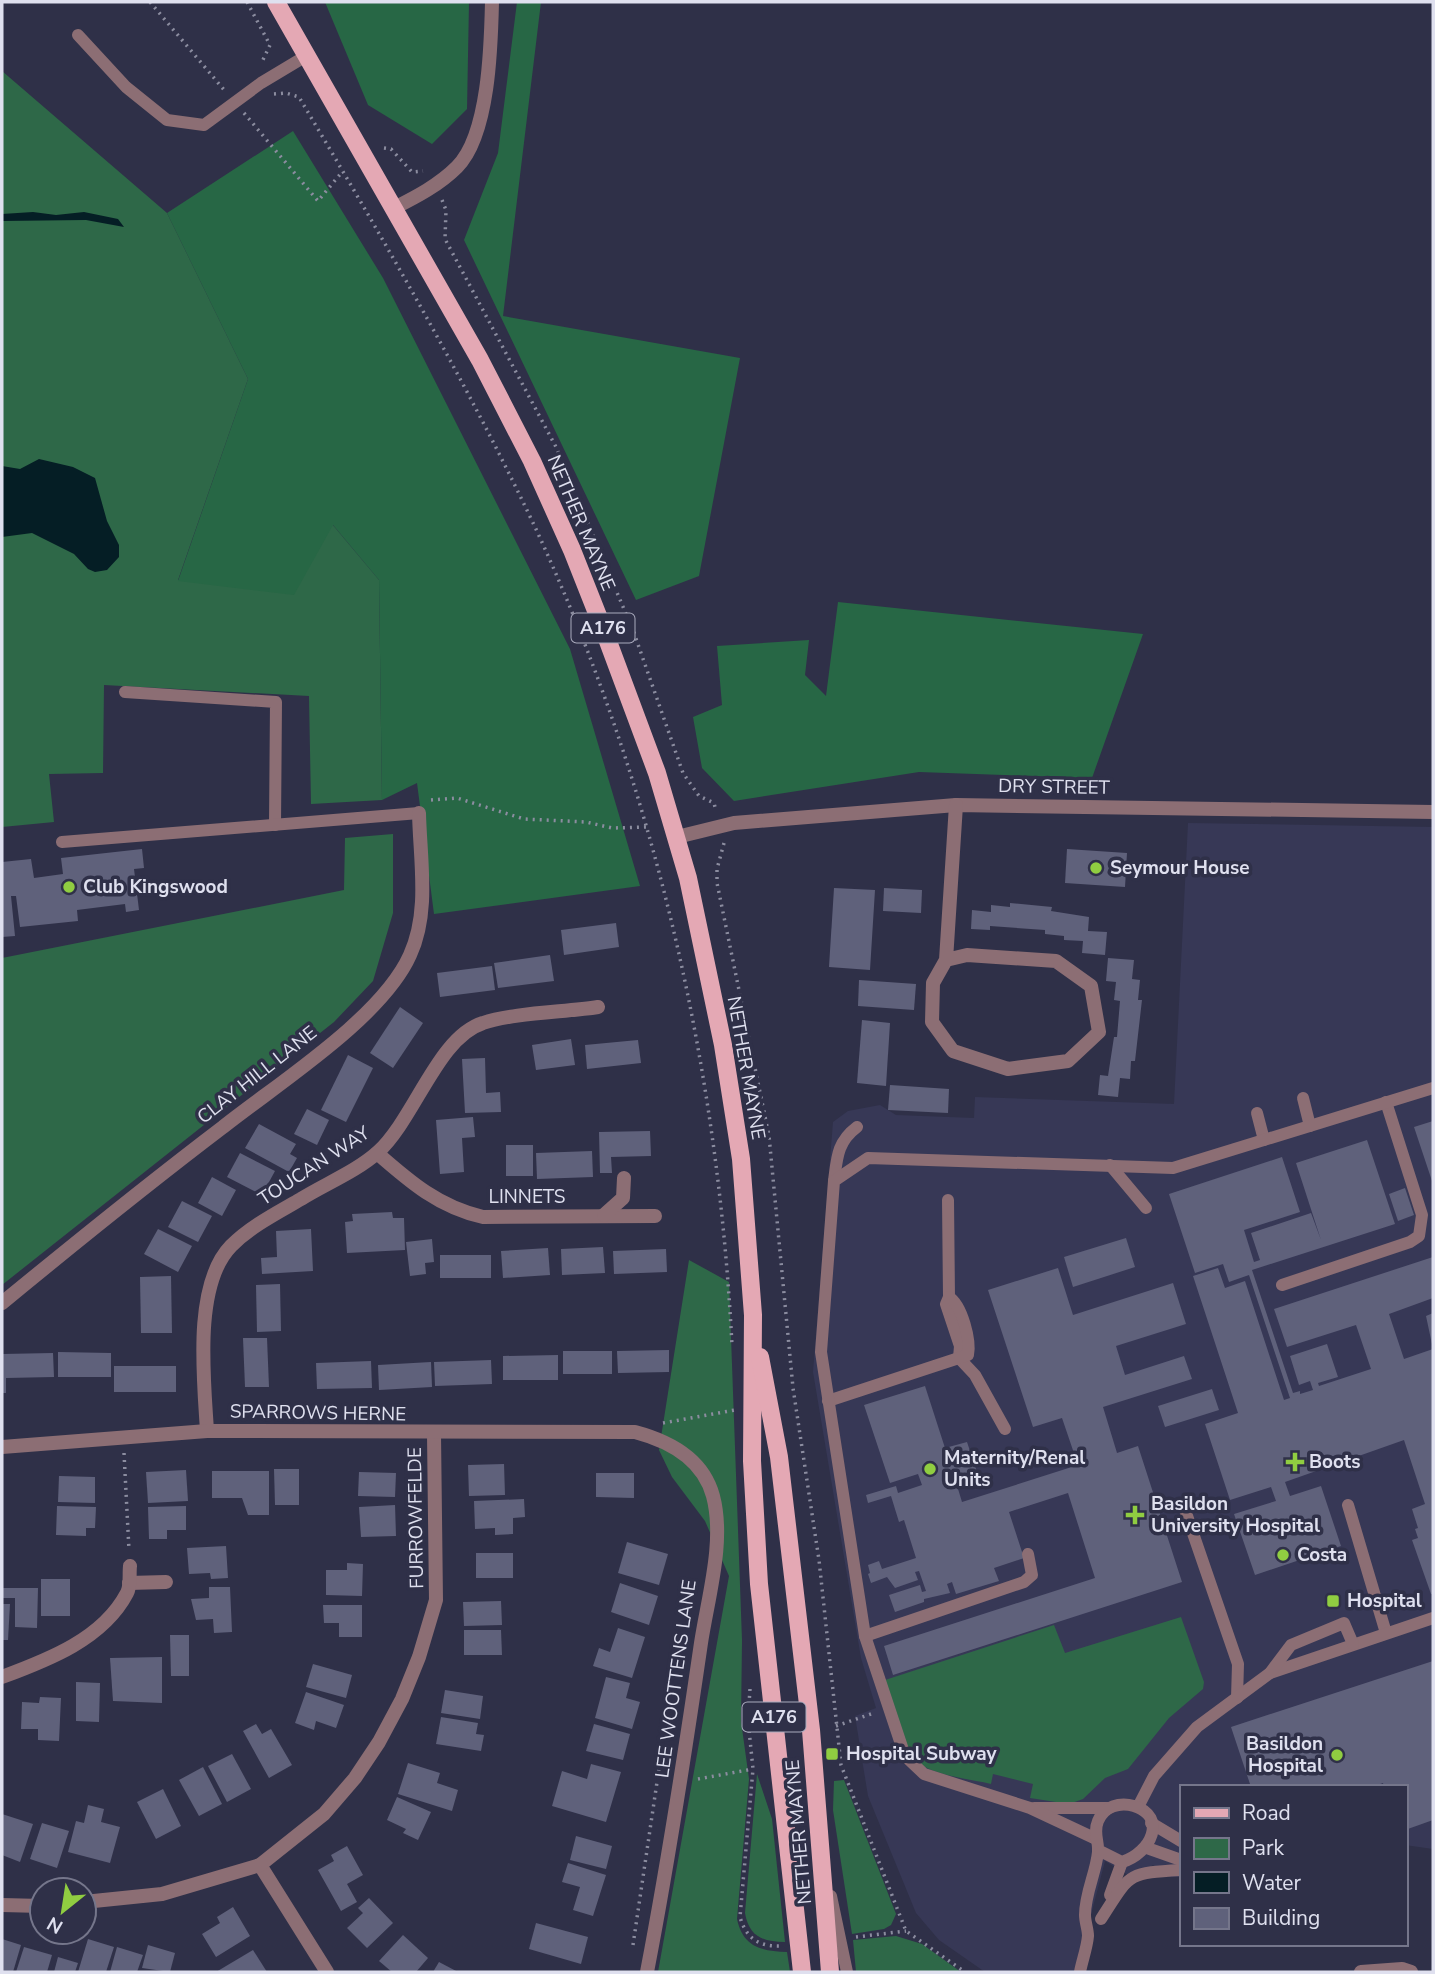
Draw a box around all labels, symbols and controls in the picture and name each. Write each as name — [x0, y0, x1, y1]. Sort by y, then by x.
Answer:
street label: NETHER MAYNE — [541, 451, 621, 595]
road number: A176 — [572, 614, 634, 642]
street label: DRY STREET — [998, 773, 1111, 801]
place label: Seymour House — [1110, 855, 1250, 881]
marker: Seymour House — [1088, 860, 1104, 876]
place label: Club Kingswood — [83, 874, 228, 900]
marker: Club Kingswood — [61, 879, 77, 895]
street label: NETHER MAYNE — [721, 994, 771, 1142]
street label: CLAY HILL LANE — [192, 1020, 322, 1130]
street label: TOUCAN WAY — [253, 1120, 375, 1212]
street label: LINNETS — [489, 1184, 565, 1210]
street label: SPARROWS HERNE — [230, 1398, 406, 1428]
place label: Maternity/Renal Units — [944, 1445, 1085, 1493]
street label: FURROWFELDE — [402, 1447, 430, 1589]
place label: Boots — [1309, 1449, 1360, 1475]
marker: Boots — [1287, 1454, 1303, 1470]
marker: Maternity/Renal Units — [922, 1461, 938, 1477]
place label: Basildon University Hospital — [1151, 1491, 1320, 1539]
marker: Basildon University Hospital — [1125, 1505, 1145, 1525]
place label: Costa — [1297, 1542, 1347, 1568]
marker: Costa — [1275, 1547, 1291, 1563]
street label: LEE WOOTTENS LANE — [649, 1578, 703, 1780]
place label: Hospital — [1347, 1588, 1422, 1614]
marker: Hospital — [1325, 1593, 1341, 1609]
road number: A176 — [742, 1702, 806, 1732]
place label: Basildon Hospital — [1246, 1731, 1323, 1779]
place label: Hospital Subway — [846, 1741, 998, 1767]
marker: Hospital Subway — [824, 1746, 840, 1762]
marker: Basildon Hospital — [1329, 1747, 1345, 1763]
street label: NETHER MAYNE — [780, 1759, 818, 1905]
legend — [1180, 1785, 1407, 1946]
text: Road — [1242, 1799, 1291, 1827]
text: Park — [1242, 1834, 1284, 1862]
text: Water — [1242, 1869, 1301, 1897]
north arrow — [28, 1876, 98, 1946]
text: Building — [1242, 1904, 1320, 1932]
text: N — [42, 1910, 68, 1940]

